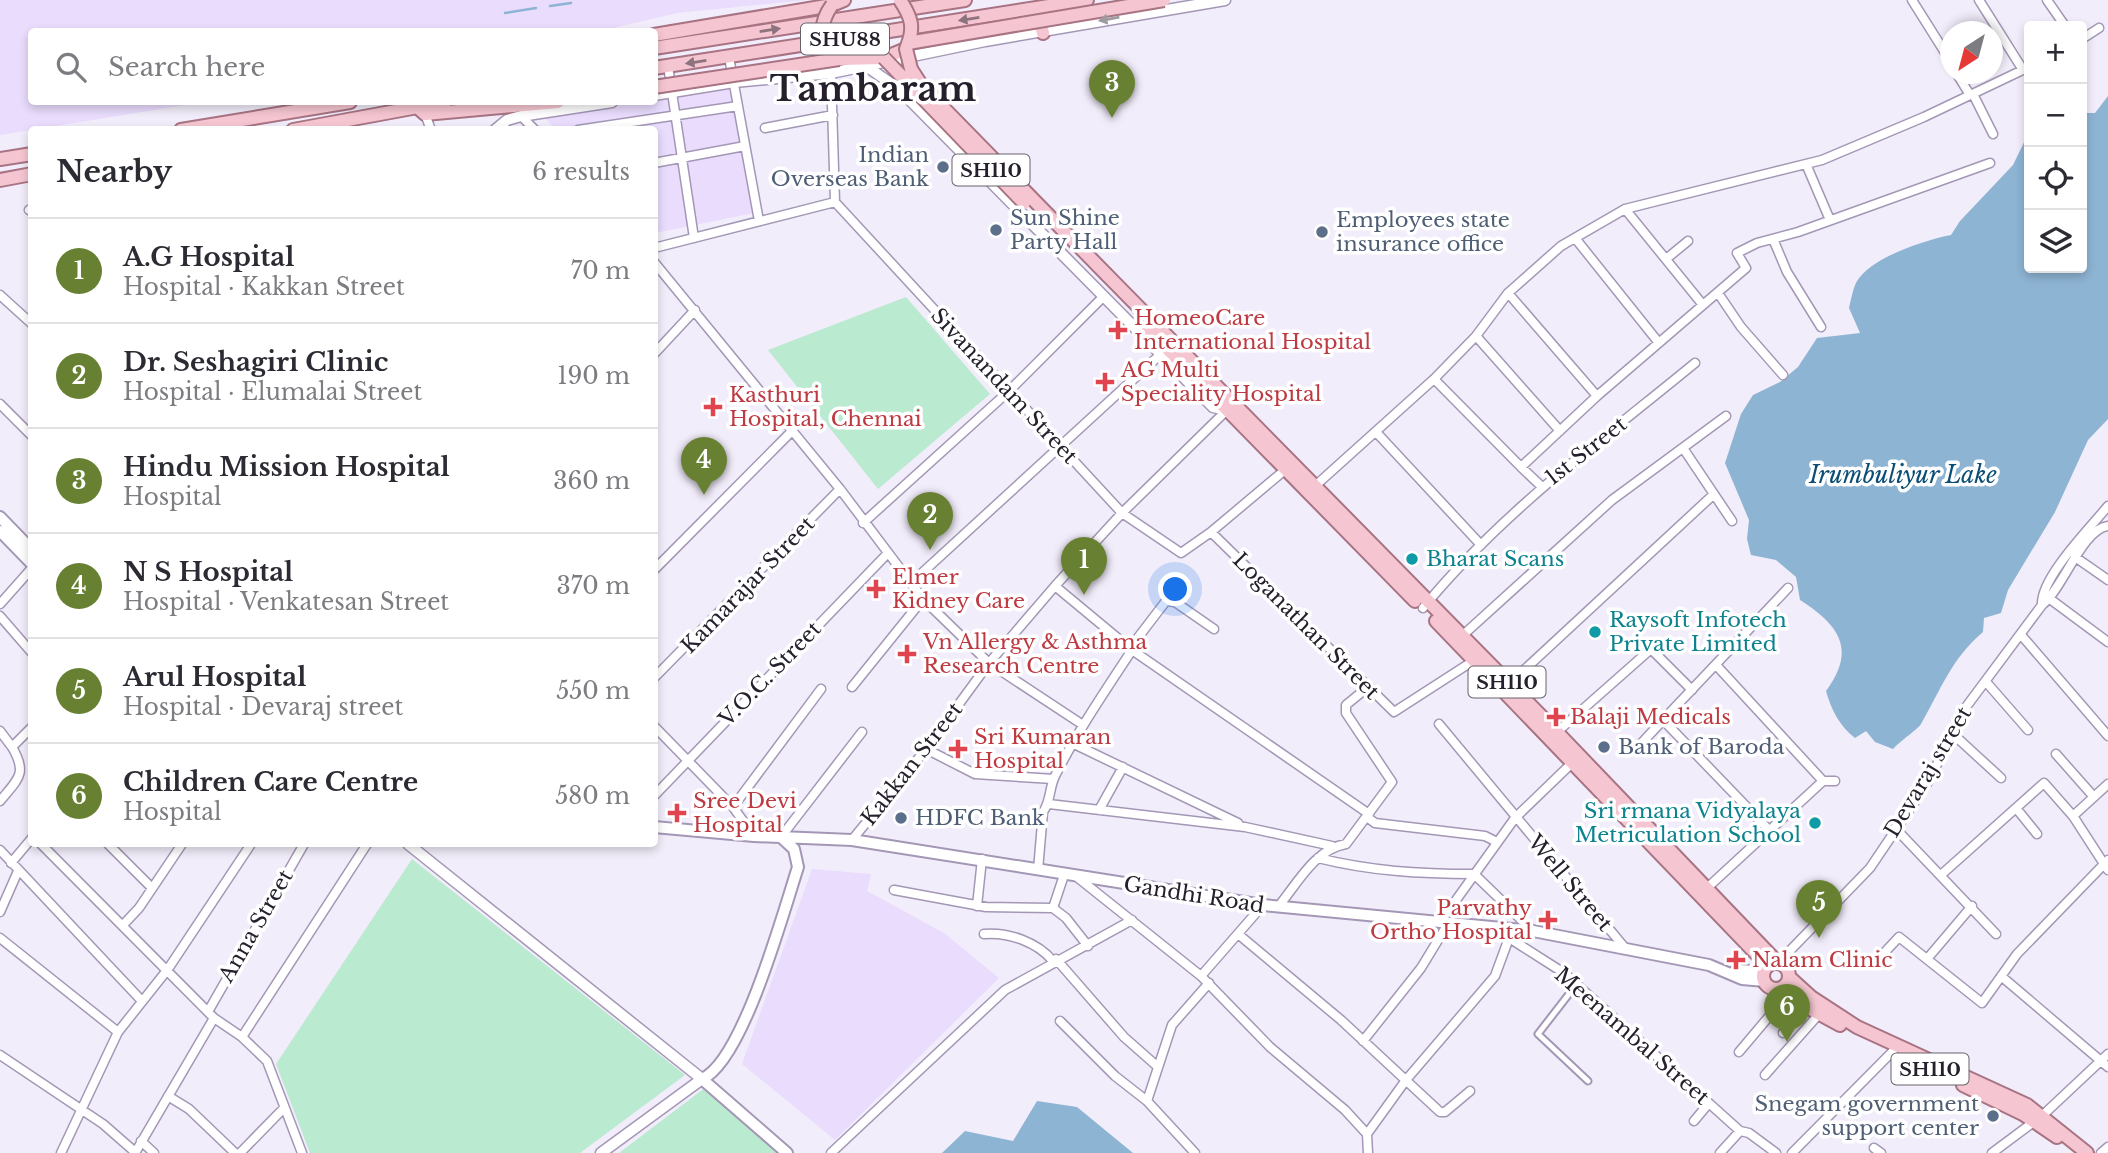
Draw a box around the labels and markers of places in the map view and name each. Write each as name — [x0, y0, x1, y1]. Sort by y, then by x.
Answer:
pin: 3 — [1089, 60, 1135, 118]
place label: Indian Overseas Bank — [771, 142, 929, 192]
marker: Indian Overseas Bank — [935, 159, 951, 175]
place label: Sun Shine Party Hall — [1010, 205, 1120, 255]
place label: Employees state insurance office — [1336, 207, 1510, 257]
marker: Sun Shine Party Hall — [988, 222, 1004, 238]
marker: Employees state insurance office — [1314, 224, 1330, 240]
place label: HomeoCare International Hospital — [1134, 305, 1371, 355]
marker: HomeoCare International Hospital — [1108, 320, 1128, 340]
place label: AG Multi Speciality Hospital — [1120, 357, 1322, 407]
marker: AG Multi Speciality Hospital — [1095, 372, 1115, 392]
place label: Kasthuri Hospital, Chennai — [729, 382, 922, 432]
marker: Kasthuri Hospital, Chennai — [703, 397, 723, 417]
pin: 4 — [681, 437, 727, 495]
pin: 2 — [907, 492, 953, 550]
pin: 1 — [1061, 537, 1107, 595]
place label: Bharat Scans — [1426, 546, 1564, 572]
marker: Bharat Scans — [1404, 551, 1420, 567]
place label: Elmer Kidney Care — [892, 564, 1025, 614]
marker: Elmer Kidney Care — [866, 579, 886, 599]
place label: Raysoft Infotech Private Limited — [1609, 607, 1787, 657]
marker: Raysoft Infotech Private Limited — [1587, 624, 1603, 640]
place label: Vn Allergy & Asthma Research Centre — [922, 629, 1147, 679]
marker: Vn Allergy & Asthma Research Centre — [897, 644, 917, 664]
place label: Balaji Medicals — [1570, 704, 1731, 730]
marker: Balaji Medicals — [1548, 709, 1564, 725]
place label: Sri Kumaran Hospital — [974, 724, 1111, 774]
place label: Bank of Baroda — [1618, 734, 1785, 760]
marker: Sri Kumaran Hospital — [948, 739, 968, 759]
marker: Bank of Baroda — [1596, 739, 1612, 755]
place label: Sree Devi Hospital — [693, 788, 797, 838]
place label: Sri rmana Vidyalaya Metriculation School — [1575, 798, 1801, 848]
marker: Sree Devi Hospital — [667, 803, 687, 823]
place label: HDFC Bank — [915, 805, 1045, 831]
marker: HDFC Bank — [893, 810, 909, 826]
marker: Sri rmana Vidyalaya Metriculation School — [1807, 815, 1823, 831]
pin: 5 — [1796, 880, 1842, 938]
place label: Parvathy Ortho Hospital — [1370, 895, 1533, 945]
marker: Parvathy Ortho Hospital — [1538, 910, 1558, 930]
place label: Nalam Clinic — [1752, 947, 1893, 973]
marker: Nalam Clinic — [1726, 950, 1746, 970]
pin: 6 — [1764, 984, 1810, 1042]
place label: Snegam government support center — [1755, 1091, 1979, 1141]
marker: Snegam government support center — [1985, 1108, 2001, 1124]

